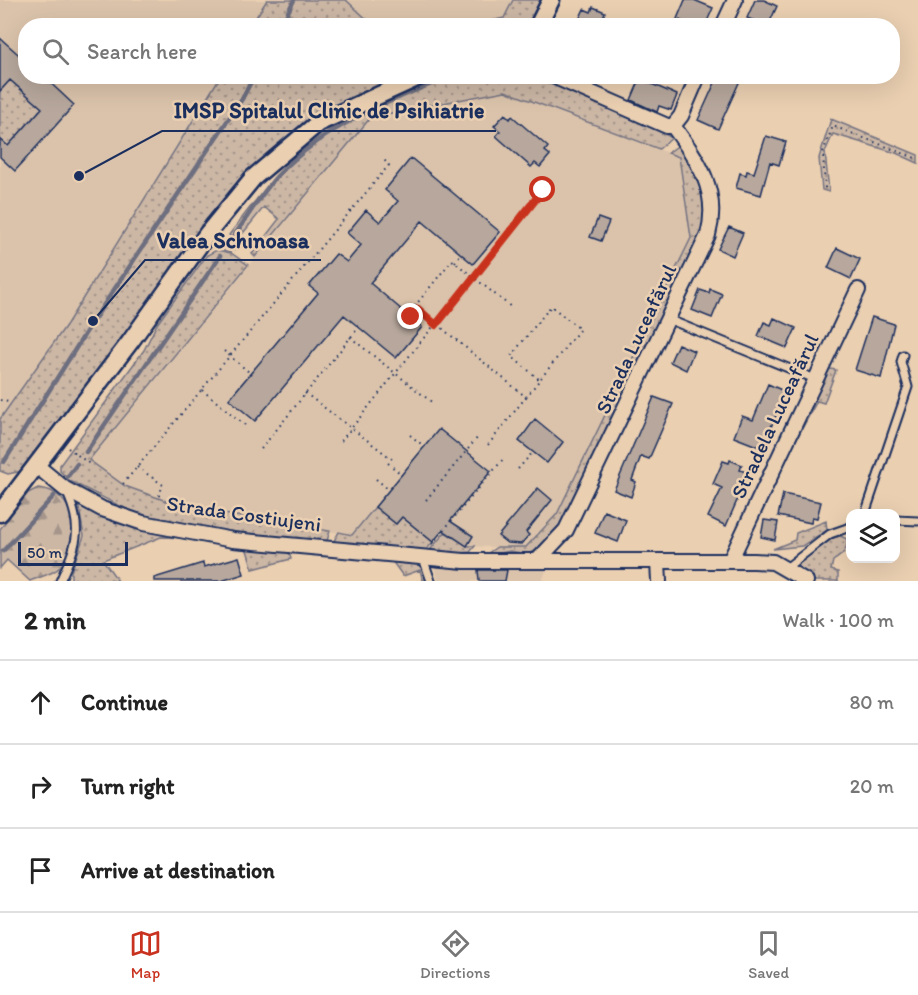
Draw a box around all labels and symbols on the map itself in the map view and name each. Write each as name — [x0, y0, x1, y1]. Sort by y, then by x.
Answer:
callout: IMSP Spitalul Clinic de Psihiatrie — [162, 91, 496, 131]
text: IMSP Spitalul Clinic de Psihiatrie — [174, 97, 484, 124]
route start — [529, 176, 555, 202]
callout: Valea Schinoasa — [145, 220, 321, 260]
text: Valea Schinoasa — [157, 227, 310, 254]
street label: Strada Luceafărul — [590, 260, 681, 418]
route end — [397, 303, 423, 329]
street label: Stradela Luceafărul — [725, 329, 824, 502]
street label: Strada Costiujeni — [165, 490, 323, 537]
scale bar — [18, 539, 128, 566]

